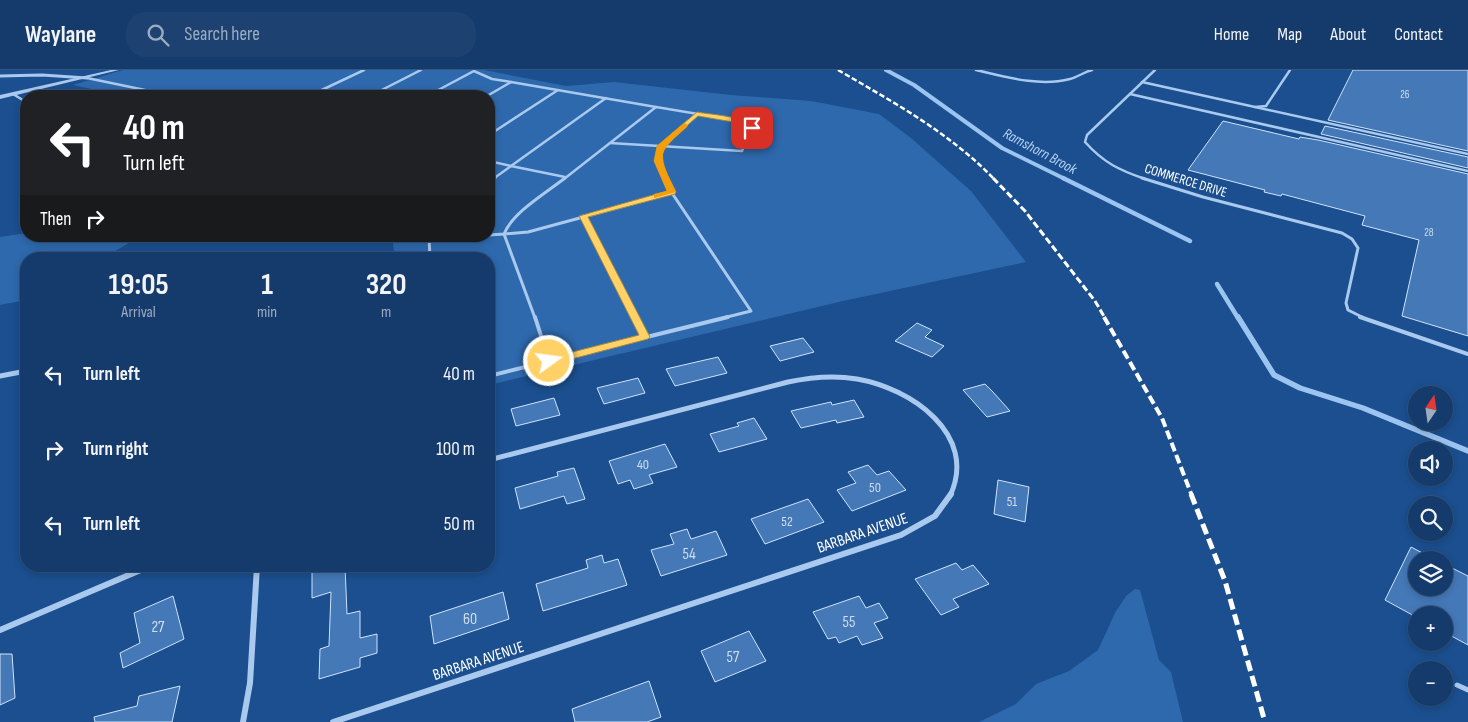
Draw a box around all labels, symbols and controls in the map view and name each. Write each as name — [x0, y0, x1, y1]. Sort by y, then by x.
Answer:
search box — [126, 12, 476, 57]
text: Waylane — [25, 20, 96, 49]
icon: search — [144, 21, 172, 49]
text: Search here — [184, 23, 260, 46]
text: Home — [1214, 24, 1249, 45]
text: Map — [1277, 24, 1302, 45]
text: About — [1330, 24, 1366, 45]
text: Contact — [1394, 24, 1443, 45]
house number: 26 — [1400, 88, 1410, 101]
text: 40 m — [123, 107, 185, 150]
pin — [731, 107, 773, 149]
icon: left — [40, 110, 105, 175]
icon: arrive — [738, 114, 766, 142]
water label: Ramshorn Brook — [1000, 124, 1080, 179]
text: Turn left — [123, 150, 185, 177]
street label: COMMERCE DRIVE — [1143, 160, 1229, 201]
icon: right — [81, 205, 109, 233]
text: Then — [40, 208, 71, 231]
house number: 28 — [1424, 226, 1434, 239]
text: 19:05 — [108, 267, 169, 303]
text: 1 — [261, 267, 273, 303]
text: 320 — [366, 267, 407, 303]
text: Arrival — [121, 303, 156, 322]
text: min — [257, 303, 277, 322]
text: m — [381, 303, 391, 322]
position arrow — [522, 334, 574, 386]
icon: left — [40, 361, 68, 389]
text: Turn left — [83, 363, 140, 386]
text: 40 m — [443, 363, 475, 386]
north arrow — [1408, 386, 1452, 431]
map controls — [1408, 386, 1453, 706]
icon: right — [40, 436, 68, 464]
text: Turn right — [83, 438, 148, 461]
text: 100 m — [436, 438, 475, 461]
button: sound — [1408, 441, 1453, 486]
house number: 40 — [637, 456, 649, 473]
house number: 50 — [869, 479, 881, 496]
house number: 51 — [1007, 493, 1017, 510]
button: search — [1408, 496, 1453, 541]
street label: BARBARA AVENUE — [815, 509, 910, 558]
icon: left — [40, 511, 68, 539]
text: Turn left — [83, 513, 140, 536]
text: 50 m — [444, 513, 475, 536]
house number: 52 — [781, 513, 793, 530]
house number: 54 — [682, 545, 696, 564]
button: layers — [1408, 551, 1453, 596]
button: + — [1408, 606, 1453, 651]
house number: 60 — [463, 610, 477, 629]
house number: 55 — [843, 613, 855, 632]
house number: 27 — [151, 618, 165, 637]
street label: BARBARA AVENUE — [430, 638, 526, 685]
house number: 57 — [727, 648, 740, 667]
button: − — [1408, 661, 1453, 706]

